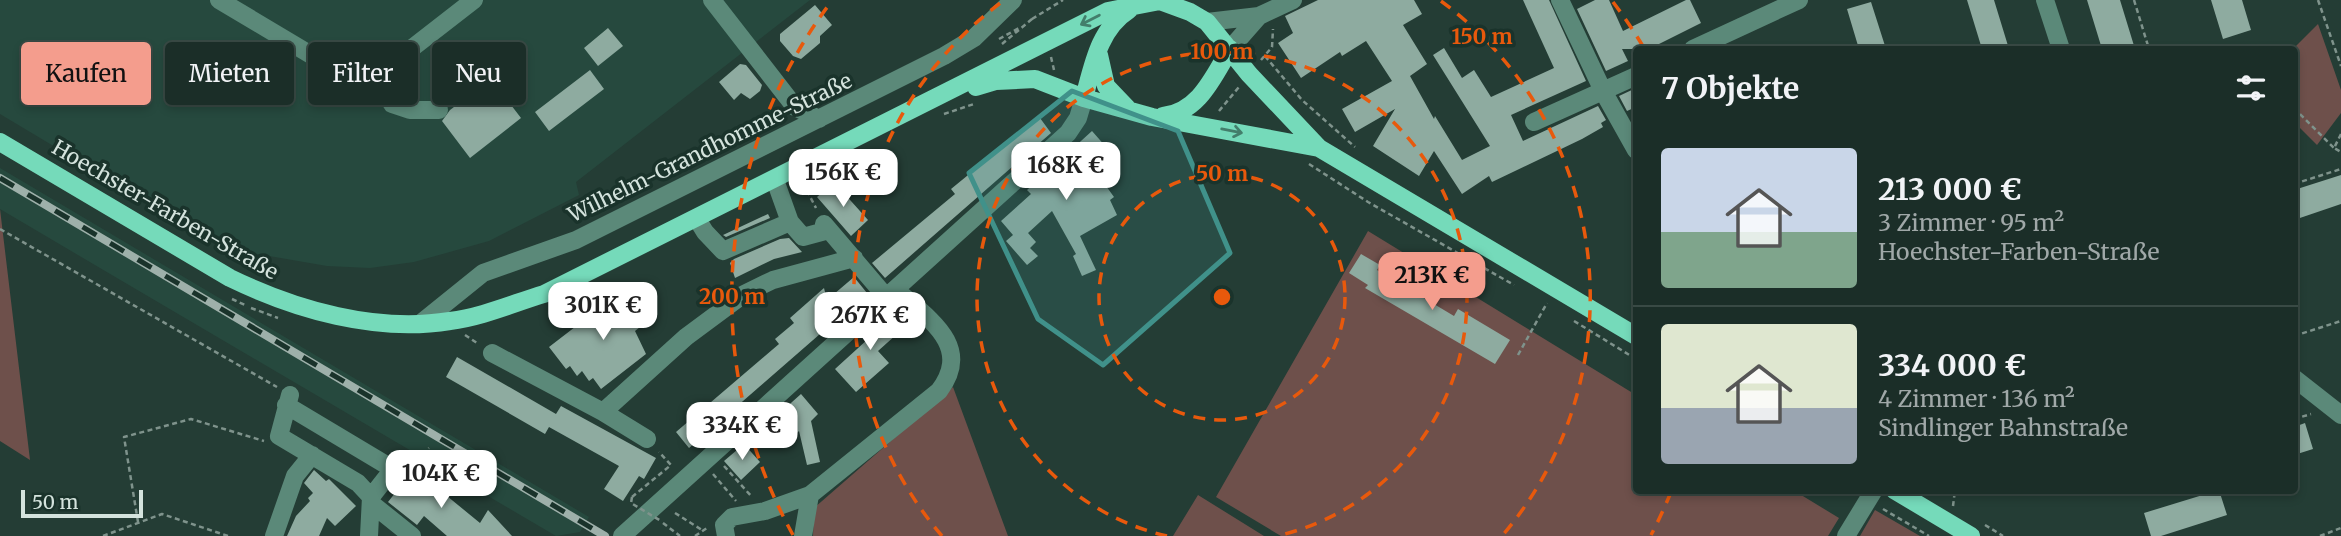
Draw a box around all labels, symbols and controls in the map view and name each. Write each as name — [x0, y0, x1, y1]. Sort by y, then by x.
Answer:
one-way arrow — [1080, 14, 1101, 28]
text: 150 m — [1451, 23, 1513, 50]
text: 100 m — [1191, 38, 1253, 65]
chip: Kaufen — [21, 42, 151, 105]
chip: Mieten — [165, 42, 294, 105]
chip: Filter — [308, 42, 418, 105]
chip: Neu — [432, 42, 526, 105]
street label: Wilhelm-Grandhomme-Straße — [562, 67, 856, 229]
text: 7 Objekte — [1661, 69, 1799, 107]
icon: filters — [2232, 69, 2270, 107]
one-way arrow — [1220, 125, 1243, 138]
street label: Hoechster-Farben-Straße — [47, 134, 283, 286]
pin: 168K € — [1009, 142, 1123, 202]
pin: 156K € — [786, 150, 900, 209]
text: 168K € — [1027, 150, 1105, 179]
text: 156K € — [805, 157, 881, 186]
text: 50 m — [1196, 160, 1248, 187]
text: 213 000 € — [1878, 170, 2022, 208]
icon: home — [1717, 176, 1801, 260]
text: 3 Zimmer · 95 m² — [1878, 208, 2064, 237]
text: Hoechster-Farben-Straße — [1878, 237, 2159, 266]
pin: 213K € — [1375, 252, 1489, 312]
text: 213K € — [1394, 260, 1470, 289]
pin: 301K € — [546, 282, 660, 342]
text: 200 m — [699, 283, 765, 310]
centre of rings — [1210, 285, 1234, 309]
text: 301K € — [564, 290, 642, 319]
pin: 267K € — [813, 292, 927, 352]
text: 267K € — [831, 300, 909, 329]
text: 334 000 € — [1878, 346, 2026, 384]
icon: home — [1717, 352, 1801, 436]
text: 4 Zimmer · 136 m² — [1878, 384, 2075, 413]
pin: 334K € — [685, 402, 799, 462]
text: 334K € — [703, 410, 781, 439]
text: Sindlinger Bahnstraße — [1878, 413, 2128, 442]
pin: 104K € — [384, 450, 498, 510]
text: 104K € — [402, 458, 480, 487]
scale bar — [21, 487, 144, 519]
text: 50 m — [32, 490, 78, 514]

